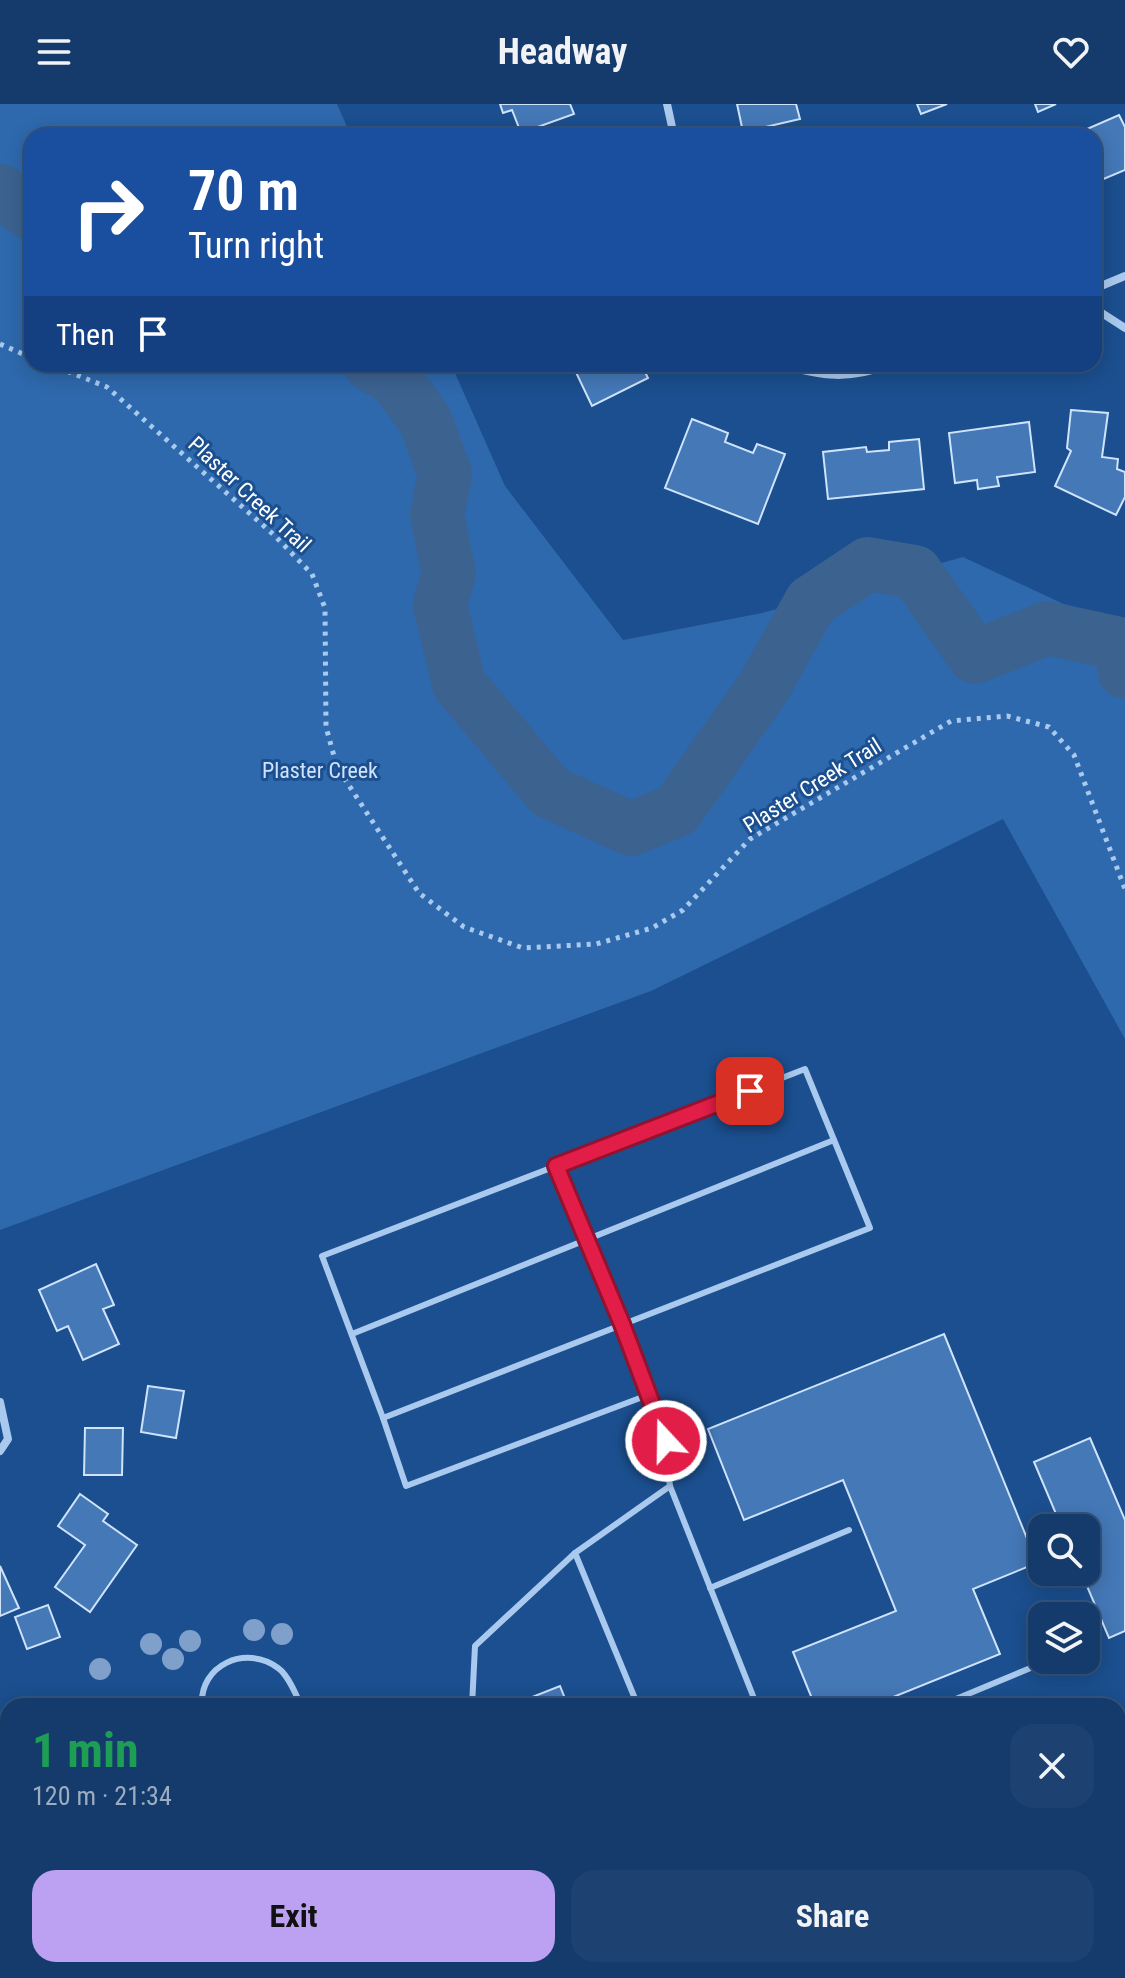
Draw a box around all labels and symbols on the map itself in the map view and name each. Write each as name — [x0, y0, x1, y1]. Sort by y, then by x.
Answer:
street label: Plaster Creek Trail — [183, 431, 316, 557]
street label: Plaster Creek Trail — [739, 733, 886, 838]
park label: Plaster Creek — [262, 758, 378, 783]
pin — [716, 1057, 784, 1125]
position arrow — [624, 1399, 708, 1483]

